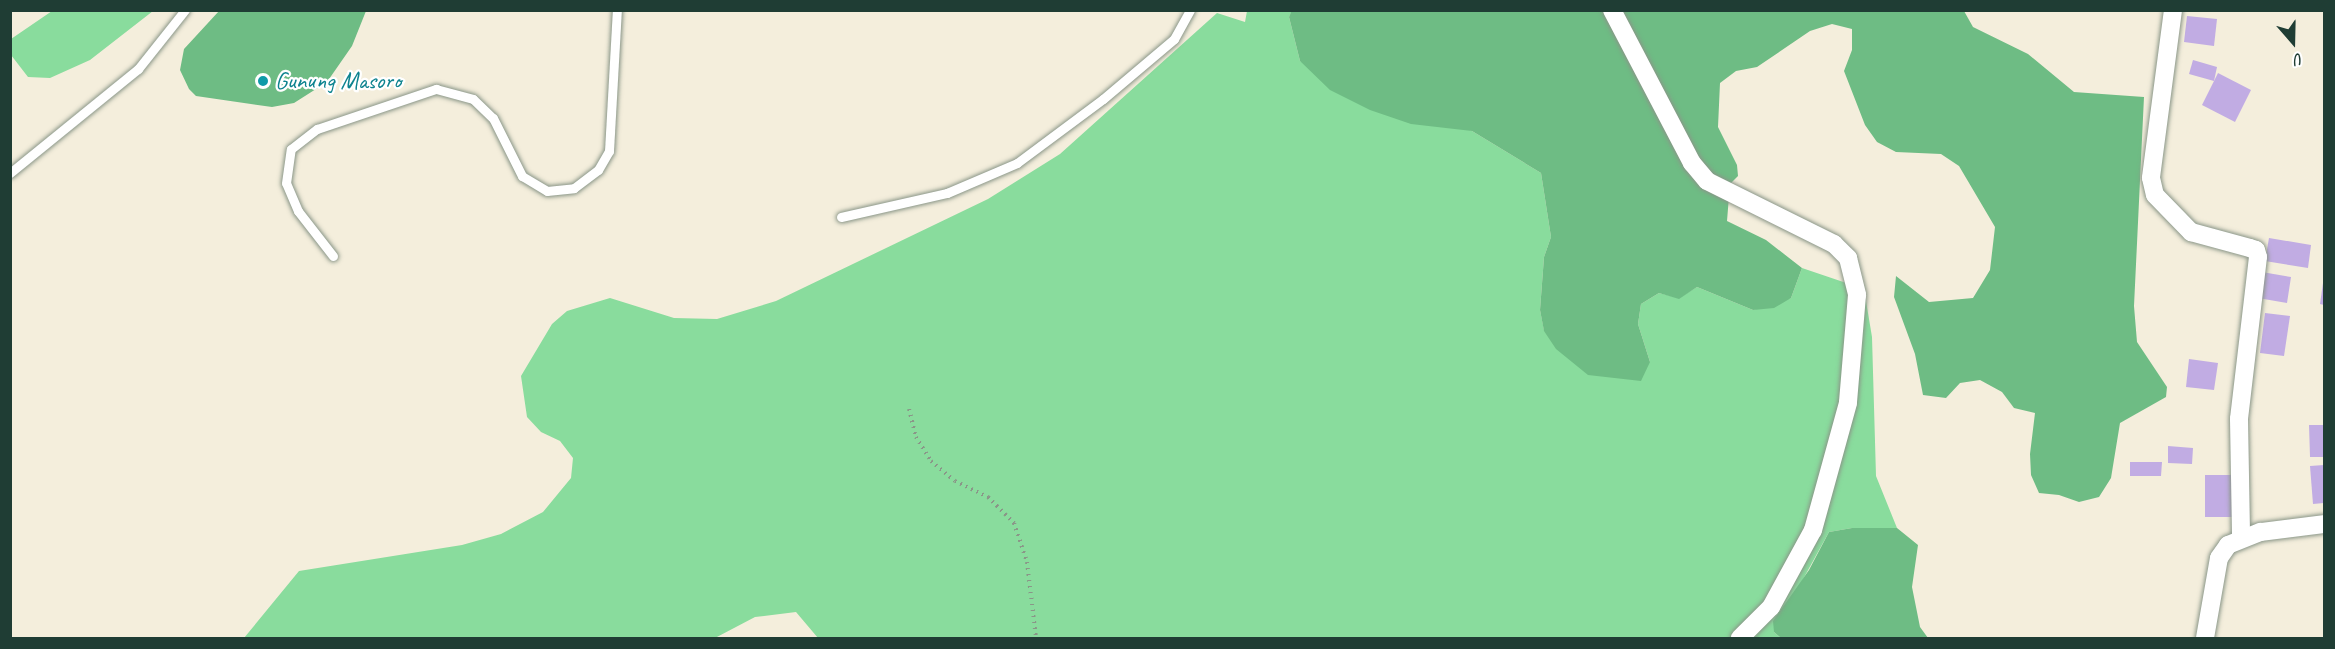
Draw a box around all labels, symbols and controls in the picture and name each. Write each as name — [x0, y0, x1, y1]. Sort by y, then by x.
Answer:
north arrow — [2263, 12, 2323, 72]
text: U — [2292, 48, 2306, 70]
place label: Gunung Masoro — [275, 67, 402, 95]
marker: Gunung Masoro — [256, 74, 270, 88]

